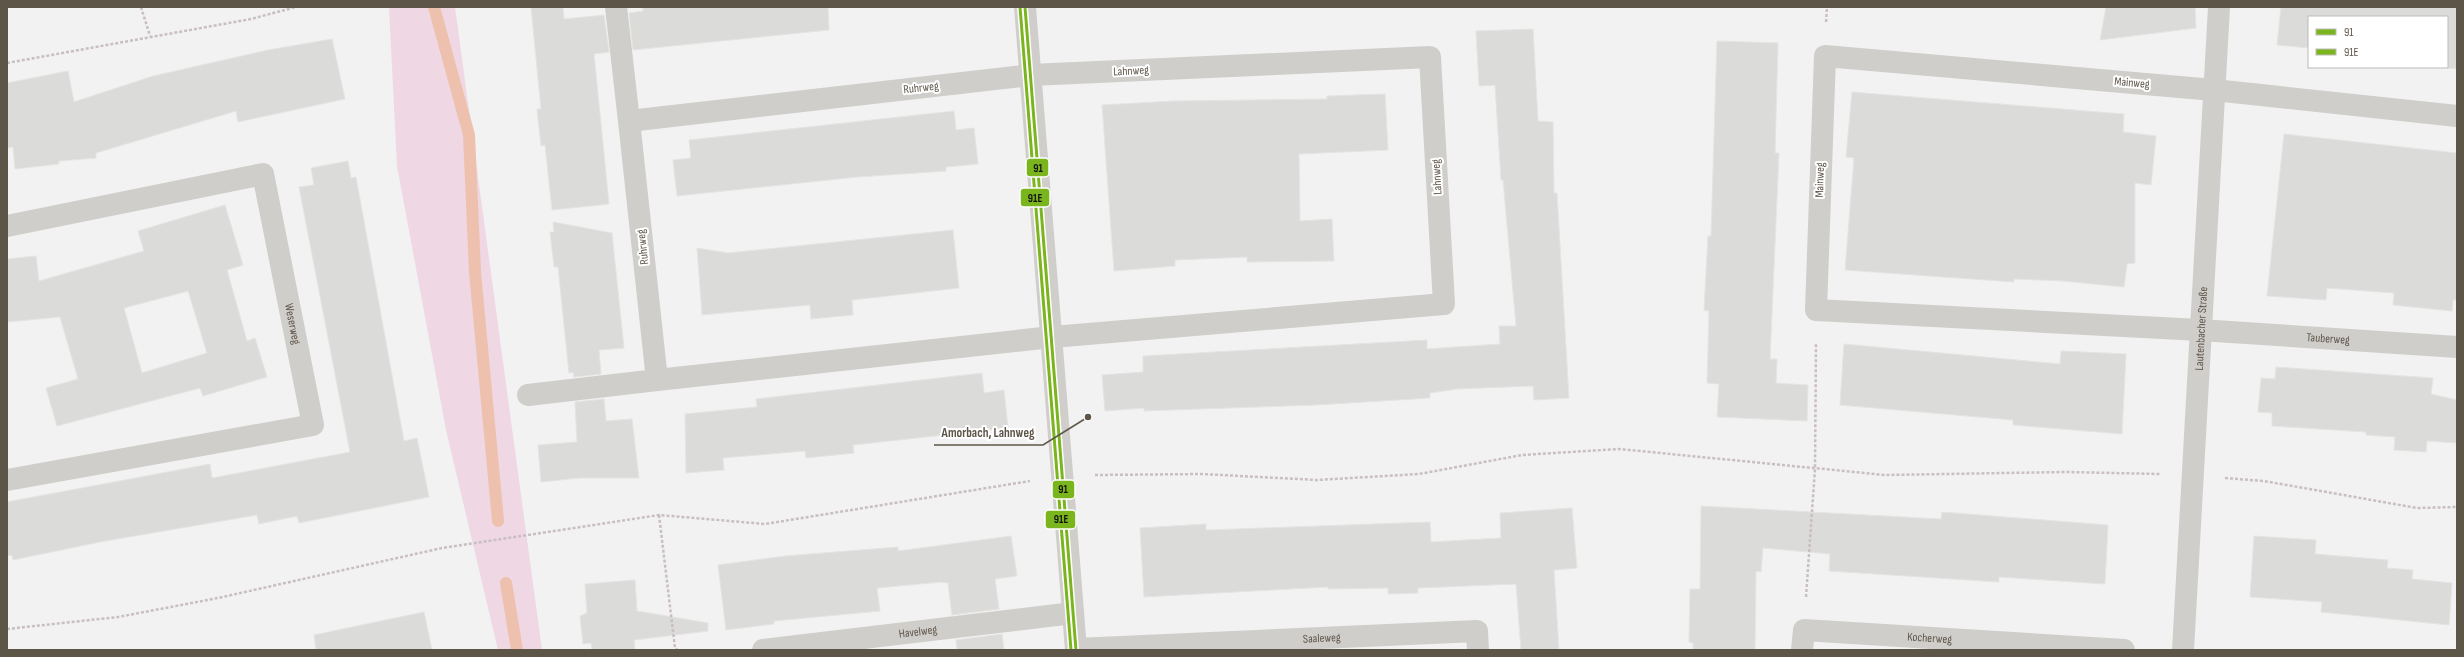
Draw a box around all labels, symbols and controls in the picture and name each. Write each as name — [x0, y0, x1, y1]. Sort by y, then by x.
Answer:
legend — [2308, 16, 2448, 68]
text: 91 — [2344, 25, 2354, 40]
text: 91E — [2344, 45, 2359, 60]
street label: Lahnweg — [1113, 63, 1149, 79]
street label: Mainweg — [2114, 74, 2150, 92]
street label: Ruhrweg — [903, 79, 940, 97]
line badge: 91 — [1026, 158, 1049, 177]
street label: Lahnweg — [1429, 159, 1445, 195]
text: 91 — [1033, 162, 1043, 175]
street label: Mainweg — [1812, 162, 1828, 198]
line badge: 91E — [1020, 188, 1050, 207]
text: 91E — [1028, 192, 1042, 205]
street label: Ruhrweg — [634, 228, 652, 265]
street label: Lautenbacher Straße — [2191, 286, 2211, 371]
street label: Weserweg — [281, 302, 304, 346]
street label: Tauberweg — [2306, 330, 2351, 347]
callout: Amorbach, Lahnweg — [934, 420, 1043, 445]
text: Amorbach, Lahnweg — [941, 425, 1035, 441]
line badge: 91 — [1052, 480, 1075, 499]
text: 91 — [1058, 483, 1068, 496]
line badge: 91E — [1045, 510, 1076, 529]
text: 91E — [1054, 513, 1068, 526]
street label: Havelweg — [898, 622, 938, 641]
street label: Kocherweg — [1907, 629, 1953, 647]
street label: Saaleweg — [1303, 630, 1341, 646]

